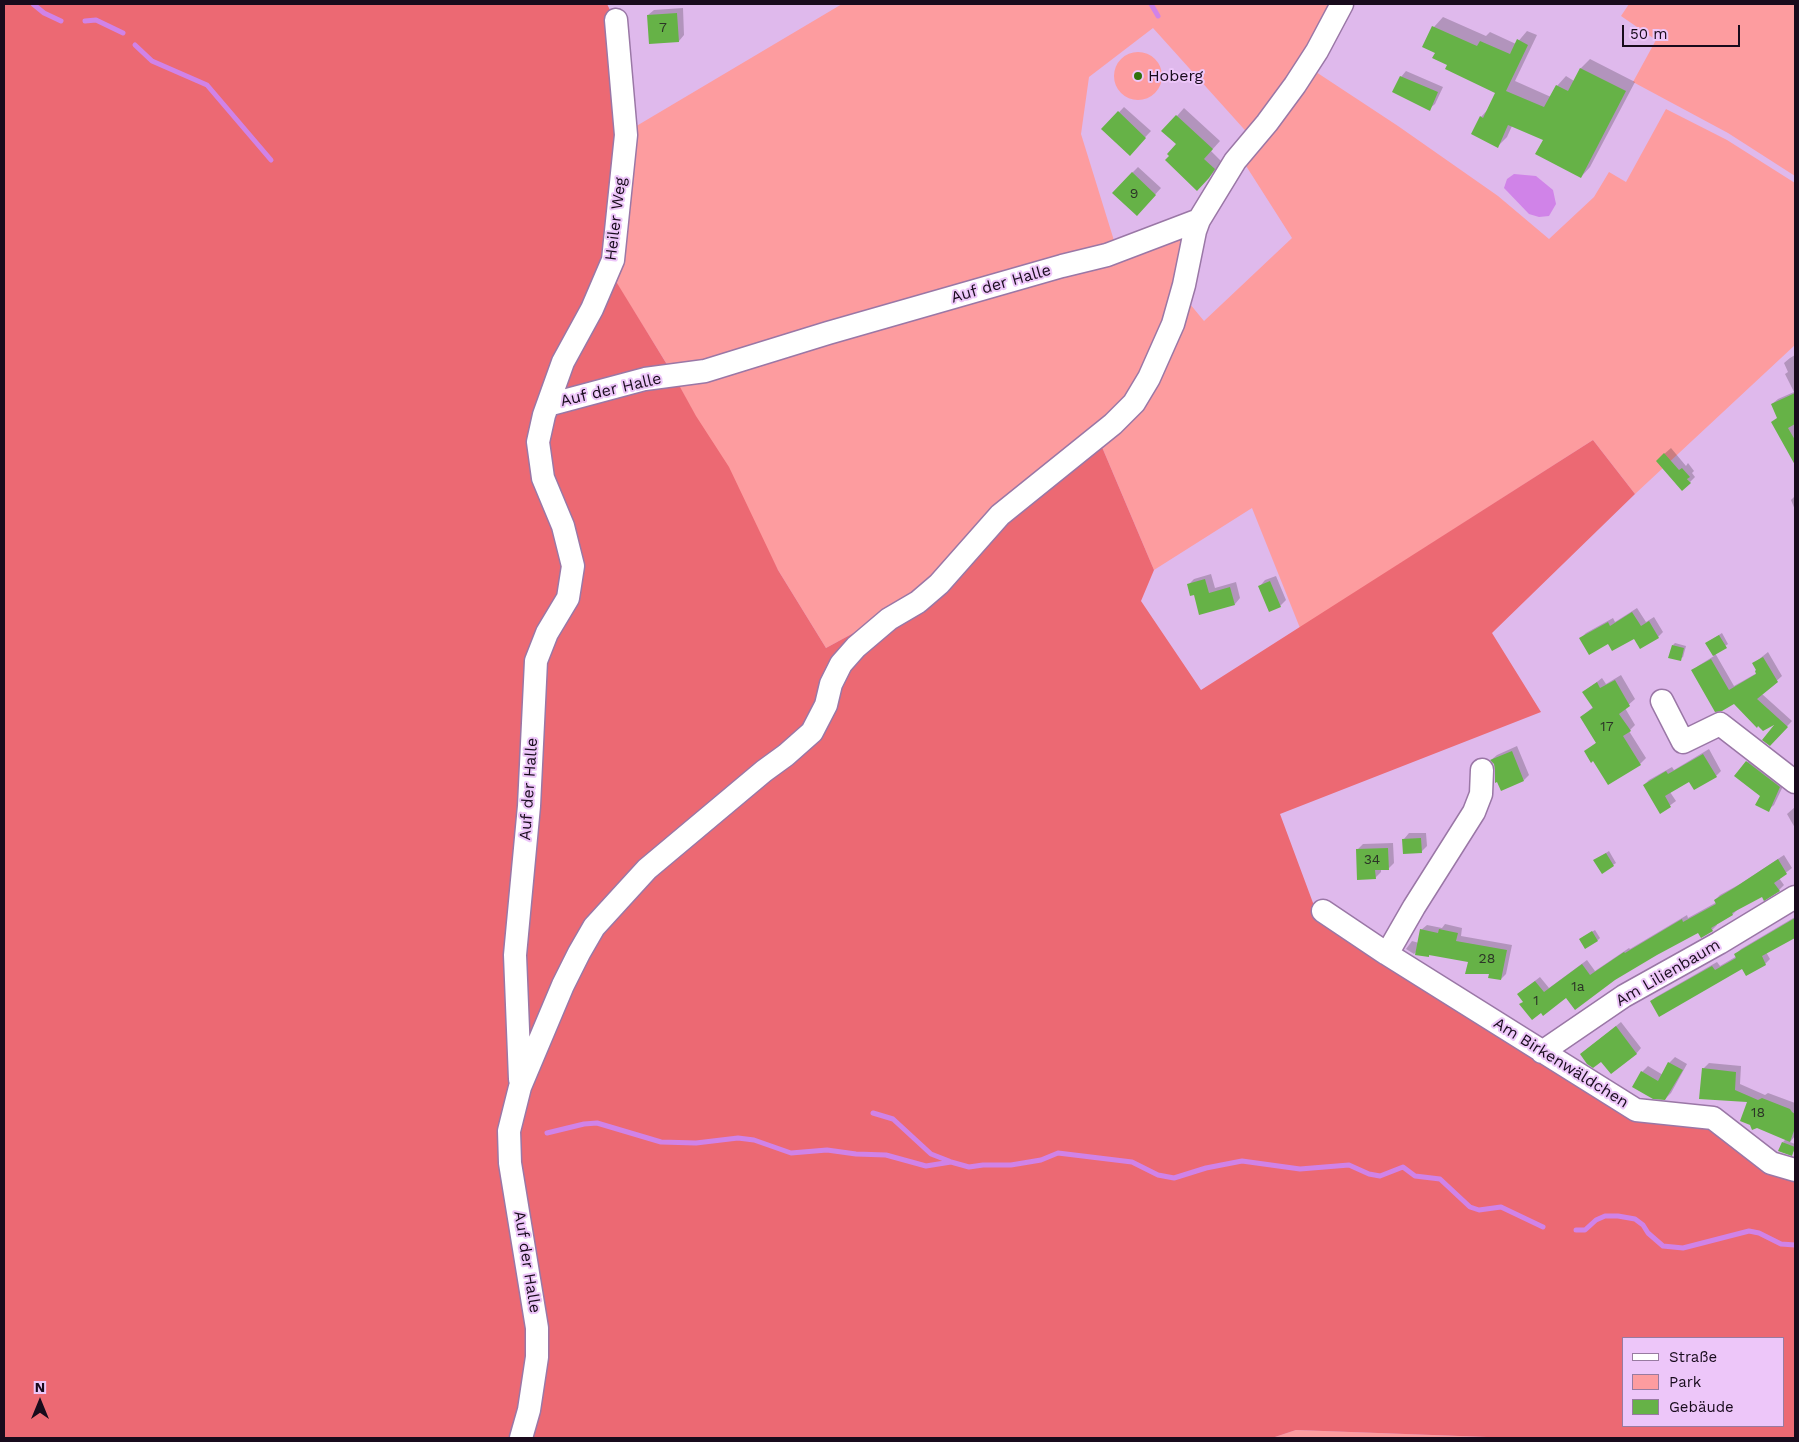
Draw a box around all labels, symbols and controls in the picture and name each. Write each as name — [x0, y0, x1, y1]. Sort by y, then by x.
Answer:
scale bar — [1624, 15, 1742, 47]
house number: 7 — [659, 20, 667, 36]
text: 50 m — [1630, 25, 1667, 43]
place label: Hoberg — [1148, 66, 1203, 86]
marker: Hoberg — [1132, 70, 1144, 82]
street label: Heiler Weg — [601, 176, 631, 262]
house number: 9 — [1130, 186, 1138, 202]
street label: Auf der Halle — [949, 261, 1053, 307]
street label: Auf der Halle — [559, 369, 663, 411]
house number: 17 — [1600, 719, 1614, 735]
street label: Auf der Halle — [516, 737, 542, 841]
house number: 34 — [1364, 852, 1380, 868]
street label: Am Lilienbaum — [1612, 935, 1724, 1011]
house number: 28 — [1479, 951, 1495, 967]
house number: 1a — [1571, 979, 1585, 995]
house number: 1 — [1533, 993, 1539, 1009]
street label: Am Birkenwäldchen — [1490, 1014, 1632, 1112]
house number: 18 — [1751, 1105, 1765, 1121]
street label: Auf der Halle — [509, 1210, 545, 1314]
legend — [1622, 1337, 1784, 1427]
text: Straße — [1669, 1348, 1717, 1366]
text: Park — [1669, 1373, 1701, 1391]
north arrow — [15, 1377, 65, 1427]
text: N — [35, 1379, 45, 1395]
text: Gebäude — [1669, 1398, 1734, 1416]

